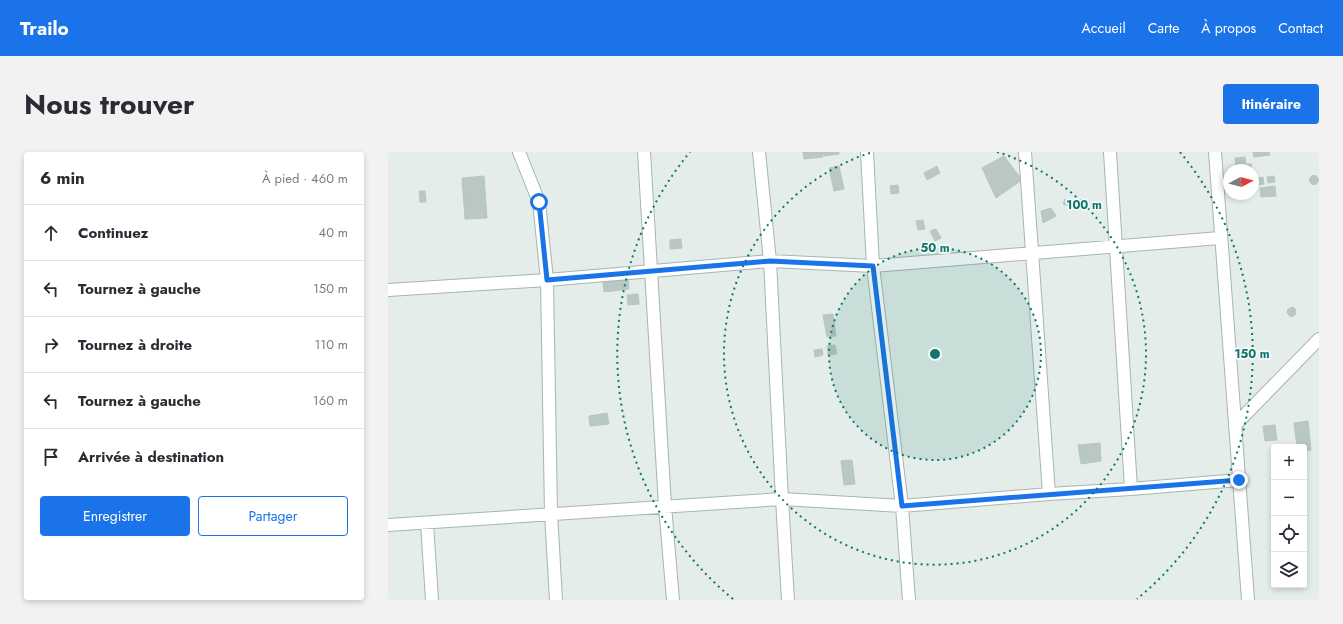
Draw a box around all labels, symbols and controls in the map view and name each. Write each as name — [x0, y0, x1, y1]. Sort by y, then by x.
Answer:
text: Trailo — [20, 15, 69, 42]
text: Accueil — [1082, 18, 1126, 38]
text: Carte — [1148, 18, 1179, 38]
text: À propos — [1201, 18, 1256, 38]
text: Contact — [1278, 18, 1323, 38]
text: Nous trouver — [24, 84, 195, 125]
button: Itinéraire — [1223, 84, 1319, 124]
north arrow — [1223, 164, 1259, 200]
text: 6 min — [40, 166, 85, 190]
text: À pied · 460 m — [262, 169, 348, 188]
route start — [530, 193, 548, 211]
text: 100 m — [1066, 196, 1102, 214]
icon: ahead — [40, 222, 62, 244]
text: Continuez — [78, 222, 148, 244]
text: 40 m — [319, 223, 348, 242]
text: 50 m — [920, 239, 950, 257]
icon: left — [40, 278, 62, 300]
text: Tournez à gauche — [78, 278, 201, 300]
text: 150 m — [313, 279, 348, 298]
icon: right — [40, 334, 62, 356]
text: Tournez à droite — [78, 334, 192, 356]
text: 110 m — [314, 335, 348, 354]
text: 150 m — [1234, 345, 1270, 363]
centre of rings — [928, 347, 942, 361]
icon: left — [40, 390, 62, 412]
text: Tournez à gauche — [78, 390, 201, 412]
text: 160 m — [313, 391, 348, 410]
map controls — [1271, 444, 1307, 588]
button: + — [1271, 444, 1307, 480]
icon: arrive — [40, 446, 62, 468]
text: Arrivée à destination — [78, 446, 224, 468]
route end — [1230, 471, 1248, 489]
button: − — [1271, 480, 1307, 516]
button: Enregistrer — [40, 496, 190, 536]
button: Partager — [198, 496, 348, 536]
button: locate — [1271, 516, 1307, 552]
button: layers — [1271, 552, 1307, 588]

